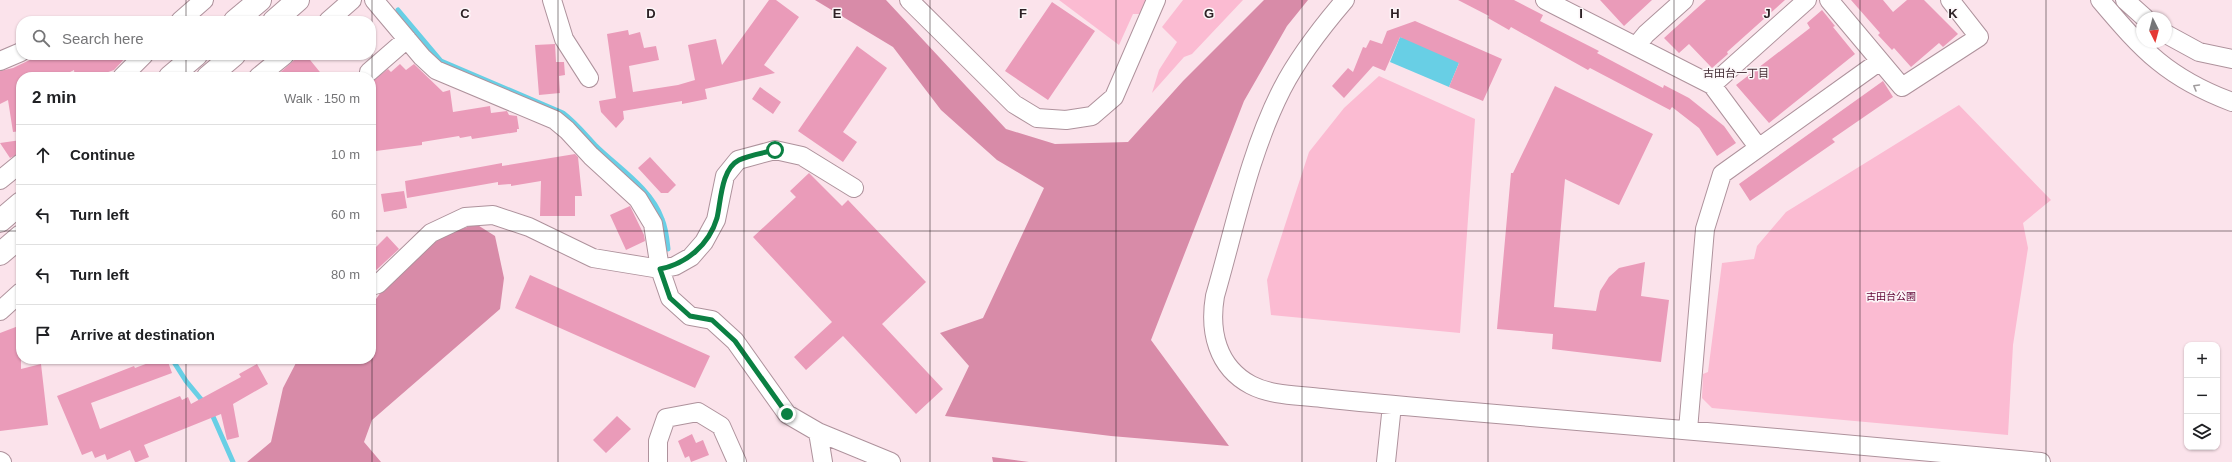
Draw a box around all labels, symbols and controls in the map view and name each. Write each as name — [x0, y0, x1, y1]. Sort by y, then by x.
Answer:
text: C — [460, 6, 470, 21]
text: D — [646, 6, 656, 21]
text: E — [833, 6, 842, 21]
text: F — [1019, 6, 1027, 21]
text: G — [1204, 6, 1214, 21]
text: H — [1390, 6, 1400, 21]
text: I — [1579, 6, 1583, 21]
text: J — [1763, 6, 1771, 21]
text: K — [1948, 6, 1958, 21]
north arrow — [2136, 12, 2172, 48]
search box — [16, 16, 376, 60]
icon: search — [30, 27, 52, 49]
text: Search here — [62, 30, 144, 47]
district label: 古田台一丁目 — [1703, 67, 1769, 79]
one-way arrow — [2193, 85, 2200, 92]
text: 2 min — [32, 88, 76, 107]
text: Walk · 150 m — [284, 91, 360, 106]
route start — [766, 141, 784, 159]
icon: ahead — [32, 144, 54, 166]
text: Continue — [70, 146, 135, 163]
text: 10 m — [331, 147, 360, 162]
icon: left — [32, 204, 54, 226]
text: Turn left — [70, 206, 129, 223]
text: 60 m — [331, 207, 360, 222]
icon: left — [32, 264, 54, 286]
text: Turn left — [70, 266, 129, 283]
text: 80 m — [331, 267, 360, 282]
park label: 古田台公園 — [1866, 291, 1916, 302]
icon: arrive — [32, 324, 54, 346]
text: Arrive at destination — [70, 326, 215, 343]
map controls — [2184, 342, 2220, 450]
button: + — [2184, 342, 2220, 378]
button: − — [2184, 378, 2220, 414]
route end — [778, 405, 796, 423]
button: layers — [2184, 414, 2220, 450]

